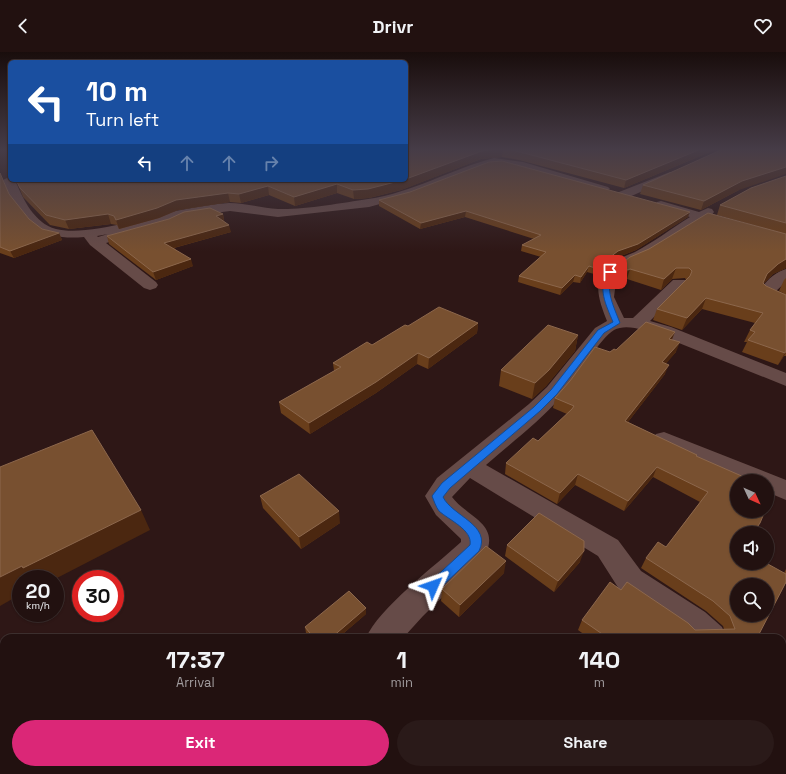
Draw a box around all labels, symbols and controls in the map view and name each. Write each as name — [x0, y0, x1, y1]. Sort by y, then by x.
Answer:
icon: back — [12, 15, 34, 37]
text: Drivr — [373, 15, 413, 38]
icon: heart — [752, 15, 774, 37]
text: 10 m — [86, 73, 148, 109]
icon: left — [20, 76, 72, 128]
text: Turn left — [86, 108, 159, 131]
icon: left — [134, 152, 156, 174]
icon: ahead — [176, 152, 198, 174]
icon: ahead — [218, 152, 240, 174]
icon: right — [260, 152, 282, 174]
pin — [593, 255, 627, 289]
icon: arrive — [599, 261, 621, 283]
north arrow — [730, 474, 774, 518]
map controls — [730, 474, 774, 622]
button: sound — [730, 526, 774, 570]
position arrow — [412, 565, 454, 607]
speed limit sign: 30 — [72, 570, 124, 622]
text: 20 — [26, 578, 50, 604]
button: search — [730, 578, 774, 622]
text: km/h — [26, 599, 50, 612]
text: 17:37 — [166, 644, 225, 675]
text: 1 — [396, 644, 407, 675]
text: 140 — [579, 644, 620, 675]
text: Arrival — [176, 674, 215, 691]
text: min — [391, 674, 413, 691]
text: m — [594, 674, 605, 691]
button: Exit — [12, 720, 389, 766]
button: Share — [397, 720, 774, 766]

